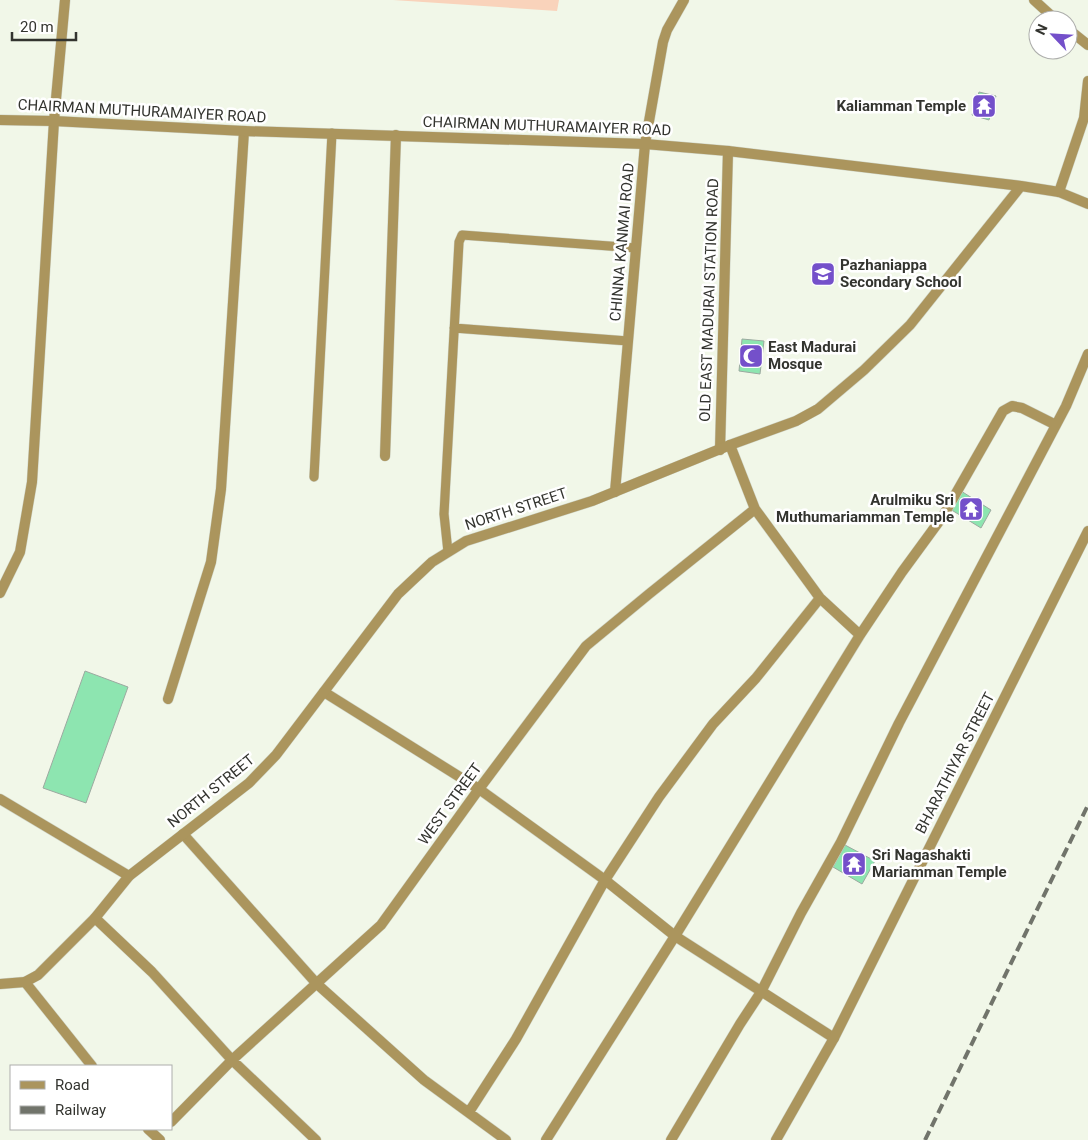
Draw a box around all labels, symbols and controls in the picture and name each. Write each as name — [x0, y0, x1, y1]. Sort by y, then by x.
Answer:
scale bar — [12, 10, 76, 42]
north arrow — [1028, 10, 1078, 60]
text: 20 m — [20, 18, 54, 36]
text: N — [1032, 22, 1051, 37]
temple icon: Kaliamman Temple — [971, 93, 997, 119]
street label: CHAIRMAN MUTHURAMAIYER ROAD — [17, 96, 267, 126]
place label: Kaliamman Temple — [836, 97, 966, 115]
street label: CHAIRMAN MUTHURAMAIYER ROAD — [422, 113, 672, 139]
street label: CHINNA KANMAI ROAD — [606, 162, 638, 322]
street label: OLD EAST MADURAI STATION ROAD — [696, 178, 722, 422]
place label: Pazhaniappa Secondary School — [840, 256, 962, 291]
school or university icon: Pazhaniappa Secondary School — [810, 261, 836, 287]
place label: East Madurai Mosque — [768, 338, 856, 373]
mosque icon: East Madurai Mosque — [738, 343, 764, 369]
street label: NORTH STREET — [463, 484, 569, 534]
place label: Arulmiku Sri Muthumariamman Temple — [776, 491, 954, 526]
temple icon: Arulmiku Sri Muthumariamman Temple — [958, 496, 984, 522]
street label: BHARATHIYAR STREET — [912, 689, 998, 837]
street label: NORTH STREET — [164, 751, 258, 831]
street label: WEST STREET — [414, 760, 486, 848]
place label: Sri Nagashakti Mariamman Temple — [872, 846, 1007, 881]
temple icon: Sri Nagashakti Mariamman Temple — [841, 851, 867, 877]
legend — [10, 1065, 172, 1130]
text: Road — [55, 1076, 89, 1094]
text: Railway — [55, 1101, 106, 1119]

